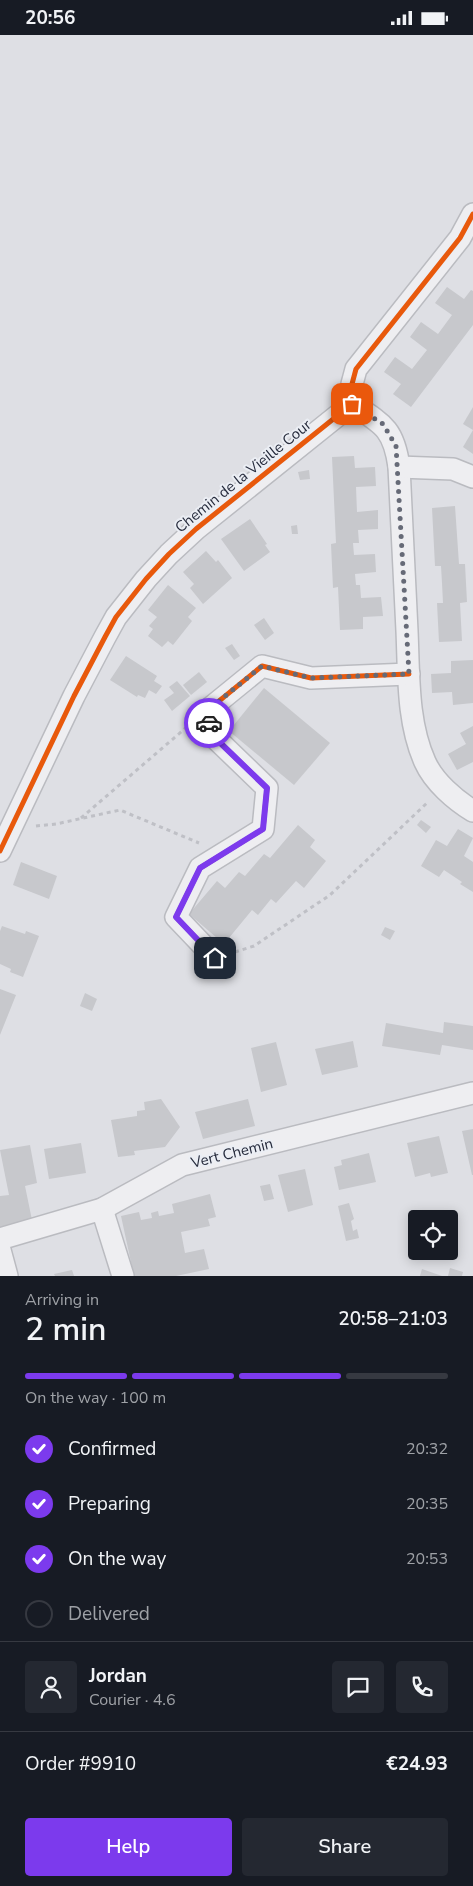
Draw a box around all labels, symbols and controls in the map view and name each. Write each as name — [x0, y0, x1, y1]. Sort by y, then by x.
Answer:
text: 20:56 — [25, 5, 75, 31]
pin — [331, 383, 373, 425]
icon: bag — [338, 390, 366, 418]
street label: Chemin de la Vieille Cour — [171, 414, 316, 537]
courier — [184, 698, 234, 748]
icon: car — [195, 709, 223, 737]
pin — [194, 937, 236, 979]
icon: home — [201, 944, 229, 972]
street label: Vert Chemin — [188, 1133, 275, 1173]
map controls — [408, 1210, 458, 1260]
button: locate — [408, 1210, 458, 1260]
text: Arriving in — [25, 1289, 99, 1311]
text: 20:58–21:03 — [338, 1306, 448, 1332]
text: 2 min — [25, 1308, 107, 1351]
text: On the way · 100 m — [25, 1387, 166, 1409]
icon: check — [25, 1435, 53, 1463]
text: Confirmed — [68, 1436, 156, 1462]
text: 20:32 — [406, 1438, 448, 1460]
icon: check — [25, 1490, 53, 1518]
text: Preparing — [68, 1491, 151, 1517]
text: 20:35 — [406, 1493, 448, 1515]
icon: check — [25, 1545, 53, 1573]
text: On the way — [68, 1546, 166, 1572]
text: 20:53 — [406, 1548, 448, 1570]
text: Delivered — [68, 1601, 150, 1627]
button: person — [25, 1661, 77, 1713]
button: chat — [332, 1661, 384, 1713]
button: phone — [396, 1661, 448, 1713]
text: Jordan — [89, 1663, 147, 1689]
text: Courier · 4.6 — [89, 1689, 175, 1711]
text: Order #9910 — [25, 1751, 136, 1777]
text: €24.93 — [386, 1751, 448, 1777]
button: Help — [25, 1818, 232, 1876]
button: Share — [242, 1818, 448, 1876]

